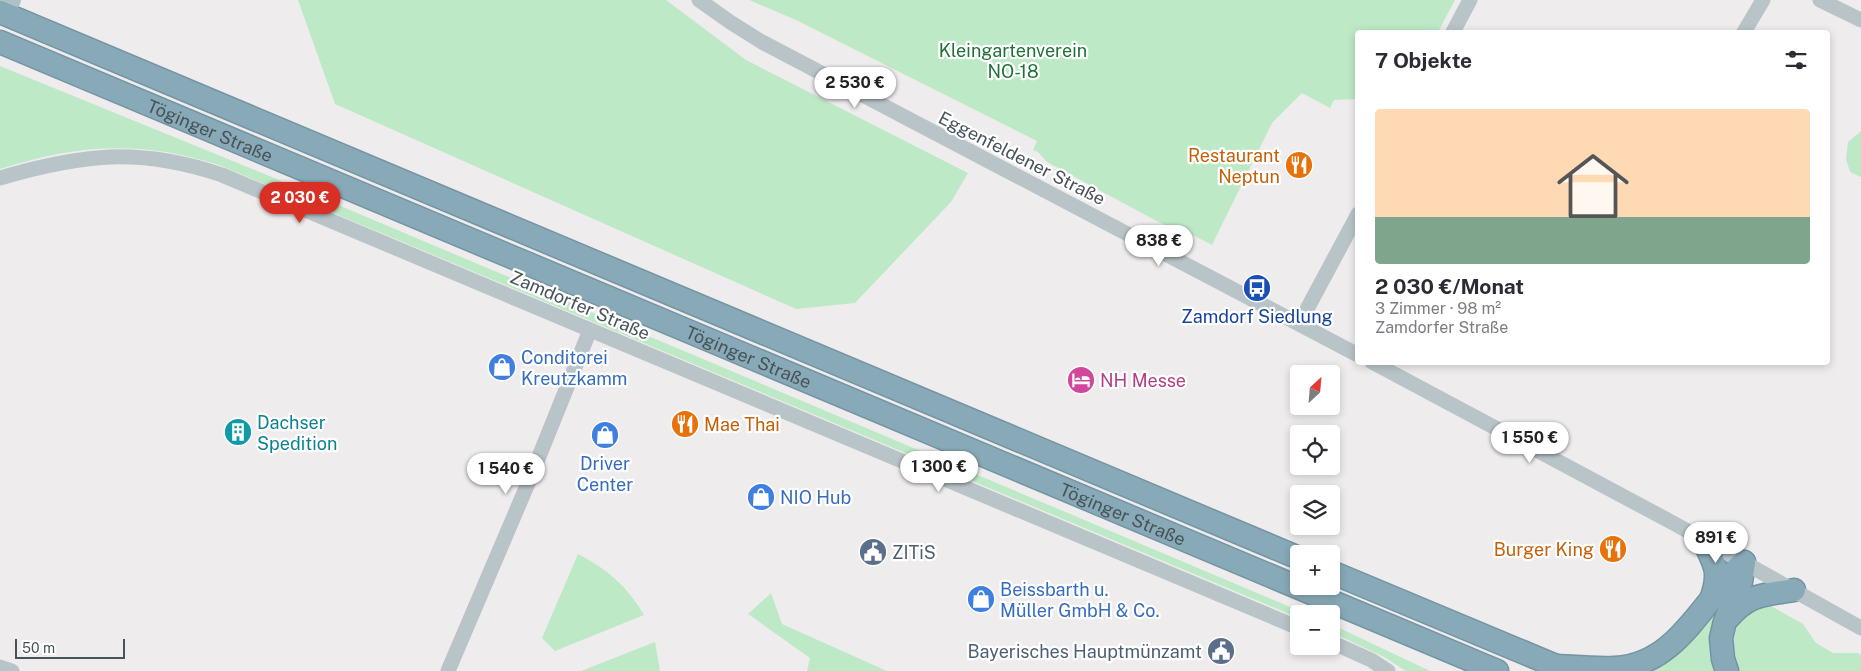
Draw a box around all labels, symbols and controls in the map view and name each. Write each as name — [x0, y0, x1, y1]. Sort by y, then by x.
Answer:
park label: Kleingartenverein NO-18 — [939, 40, 1087, 82]
icon: filters — [1782, 46, 1810, 74]
text: 7 Objekte — [1375, 48, 1472, 73]
pin: 2 530 € — [809, 66, 901, 109]
text: 2 530 € — [825, 73, 885, 92]
street label: Töginger Straße — [144, 95, 276, 166]
street label: Eggenfeldener Straße — [935, 107, 1109, 209]
icon: home — [1548, 141, 1638, 231]
place label: Restaurant Neptun — [1188, 145, 1280, 187]
restaurant icon: Restaurant Neptun — [1284, 150, 1314, 180]
pin: 2 030 € — [254, 182, 346, 224]
text: 2 030 € — [271, 188, 329, 207]
pin: 838 € — [1124, 224, 1194, 267]
text: 838 € — [1136, 231, 1182, 250]
street label: Zamdorfer Straße — [507, 266, 653, 344]
bus stop icon: Zamdorf Siedlung — [1242, 273, 1272, 303]
text: 2 030 €/Monat — [1375, 274, 1524, 299]
text: 3 Zimmer · 98 m² — [1375, 299, 1501, 318]
place label: Zamdorf Siedlung — [1181, 306, 1333, 327]
text: Zamdorfer Straße — [1375, 318, 1508, 337]
street label: Töginger Straße — [683, 321, 815, 392]
place label: Conditorei Kreutzkamm — [521, 347, 627, 389]
shop icon: Conditorei Kreutzkamm — [487, 352, 517, 382]
hotel icon: NH Messe — [1066, 365, 1096, 395]
north arrow — [1290, 365, 1340, 415]
map controls — [1290, 365, 1340, 655]
place label: NH Messe — [1100, 370, 1186, 391]
restaurant icon: Mae Thai — [670, 409, 700, 439]
place label: Dachser Spedition — [257, 412, 337, 454]
place label: Mae Thai — [704, 414, 780, 435]
building icon: Dachser Spedition — [223, 417, 253, 447]
shop icon: Driver Center — [590, 420, 620, 450]
pin: 1 550 € — [1484, 422, 1576, 464]
button: locate — [1290, 425, 1340, 475]
text: 1 550 € — [1502, 428, 1558, 447]
pin: 1 300 € — [893, 450, 985, 493]
pin: 1 540 € — [460, 452, 552, 495]
place label: Driver Center — [577, 453, 633, 495]
text: 1 300 € — [911, 457, 967, 476]
text: 1 540 € — [478, 459, 534, 478]
street label: Töginger Straße — [1057, 478, 1189, 550]
shop icon: NIO Hub — [746, 482, 776, 512]
button: layers — [1290, 485, 1340, 535]
place label: NIO Hub — [780, 487, 851, 508]
pin: 891 € — [1681, 522, 1751, 564]
text: 891 € — [1695, 528, 1737, 547]
restaurant icon: Burger King — [1598, 534, 1628, 564]
public building icon: ZITiS — [858, 537, 888, 567]
place label: Burger King — [1494, 539, 1594, 560]
place label: ZITiS — [892, 542, 936, 563]
button: + — [1290, 545, 1340, 595]
place label: Beissbarth u. Müller GmbH & Co. — [1000, 579, 1160, 621]
shop icon: Beissbarth u. Müller GmbH & Co. — [966, 584, 996, 614]
button: − — [1290, 605, 1340, 655]
scale bar — [15, 636, 125, 659]
public building icon: Bayerisches Hauptmünzamt — [1206, 636, 1236, 666]
text: 50 m — [22, 640, 55, 656]
place label: Bayerisches Hauptmünzamt — [968, 641, 1202, 662]

